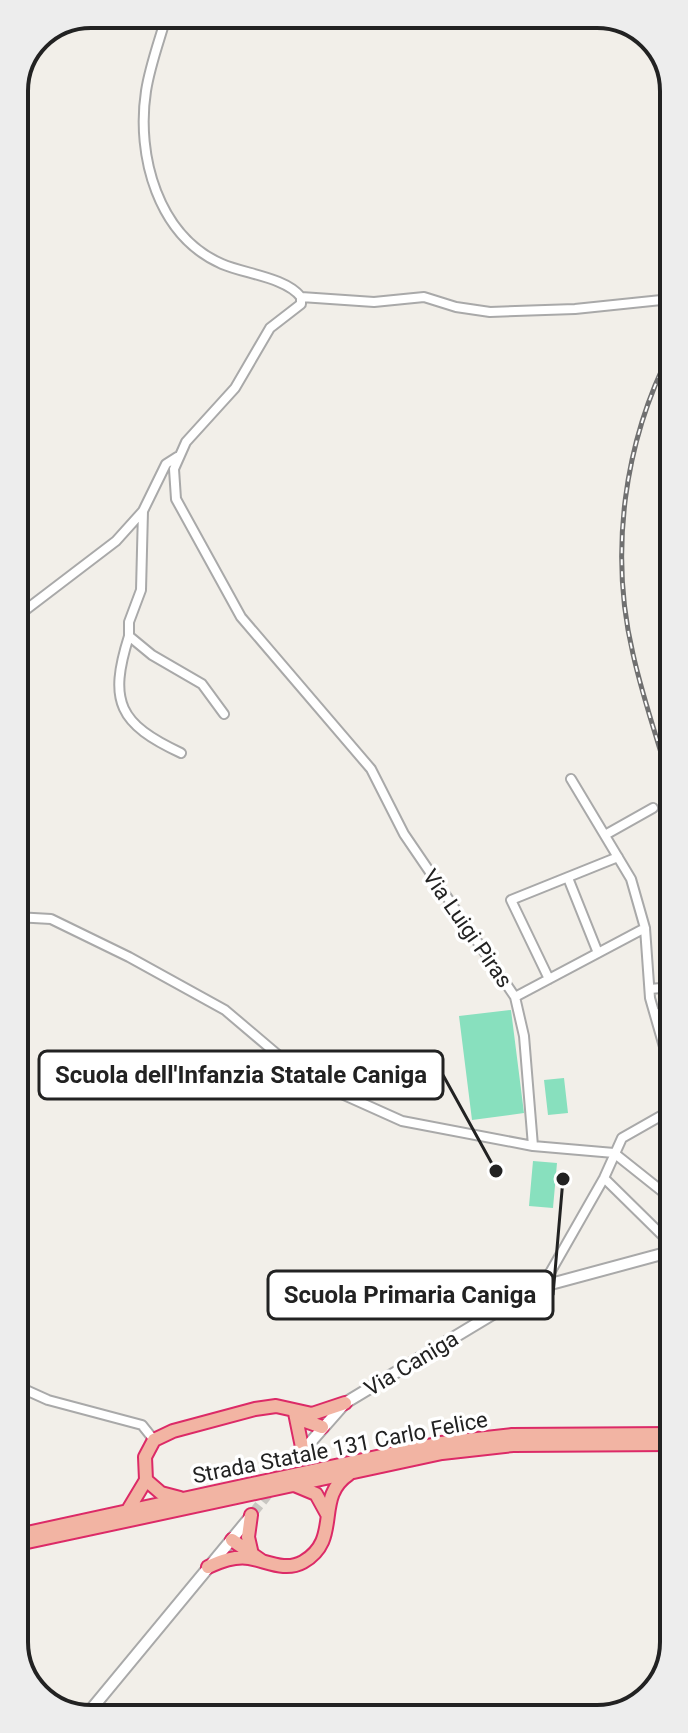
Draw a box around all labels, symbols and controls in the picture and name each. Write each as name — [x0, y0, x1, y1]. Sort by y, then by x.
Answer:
street label: Via Luigi Piras — [418, 864, 518, 992]
callout: Scuola dell'Infanzia Statale Caniga — [39, 1051, 443, 1099]
text: Scuola dell'Infanzia Statale Caniga — [55, 1061, 427, 1089]
callout: Scuola Primaria Caniga — [268, 1271, 553, 1319]
text: Scuola Primaria Caniga — [284, 1281, 536, 1309]
street label: Via Caniga — [360, 1326, 463, 1401]
street label: Strada Statale 131 Carlo Felice — [190, 1407, 490, 1488]

